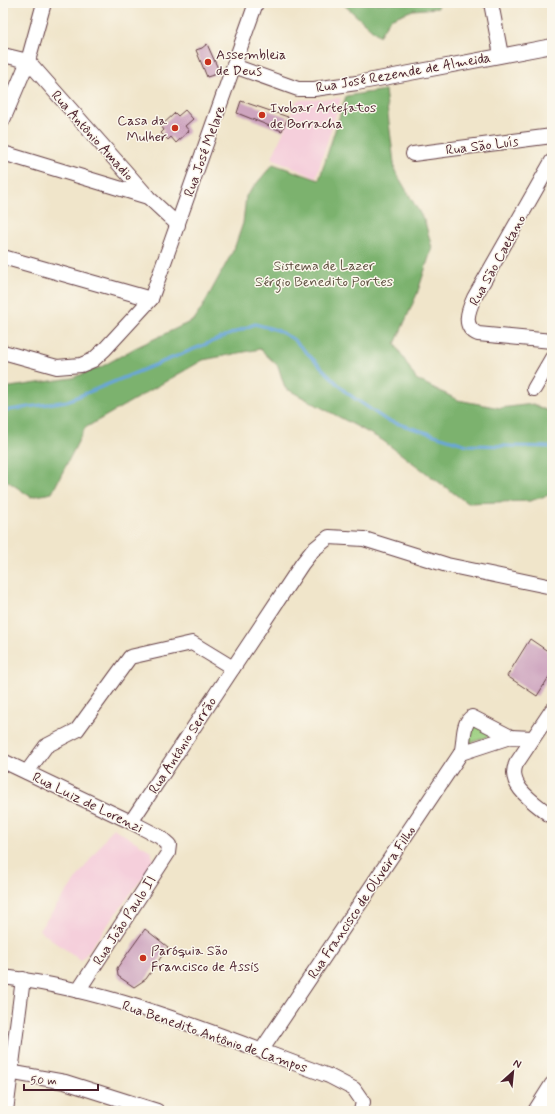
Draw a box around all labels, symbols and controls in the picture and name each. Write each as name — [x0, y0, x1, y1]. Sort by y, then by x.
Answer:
place label: Assembleia de Deus — [216, 46, 286, 80]
street label: Rua José Rezende de Almeida — [314, 49, 492, 97]
marker: Assembleia de Deus — [203, 57, 213, 67]
street label: Rua Antônio Amadio — [47, 87, 138, 185]
place label: Ivobar Artefatos de Borracha — [270, 99, 376, 133]
street label: Rua José Melare — [180, 103, 230, 199]
marker: Ivobar Artefatos de Borracha — [257, 110, 267, 120]
place label: Casa da Mulher — [117, 112, 168, 146]
marker: Casa da Mulher — [170, 123, 180, 133]
street label: Rua São Luís — [445, 133, 520, 159]
street label: Rua São Caetano — [465, 212, 530, 309]
park label: Sistema de Lazer Sérgio Benedito Portes — [255, 257, 393, 293]
street label: Rua Antônio Serrão — [145, 694, 221, 797]
street label: Rua Luiz de Lorenzi — [29, 768, 146, 837]
street label: Rua Francisco de Oliveira Filho — [304, 823, 420, 982]
street label: Rua João Paulo II — [89, 872, 161, 969]
place label: Paróquia São Francisco de Assis — [151, 942, 259, 976]
marker: Paróquia São Francisco de Assis — [138, 953, 148, 963]
street label: Rua Benedito Antônio de Campos — [120, 997, 310, 1077]
north arrow — [493, 1052, 533, 1092]
text: N — [511, 1056, 524, 1072]
scale bar — [24, 1066, 98, 1092]
text: 50 m — [30, 1073, 57, 1089]

